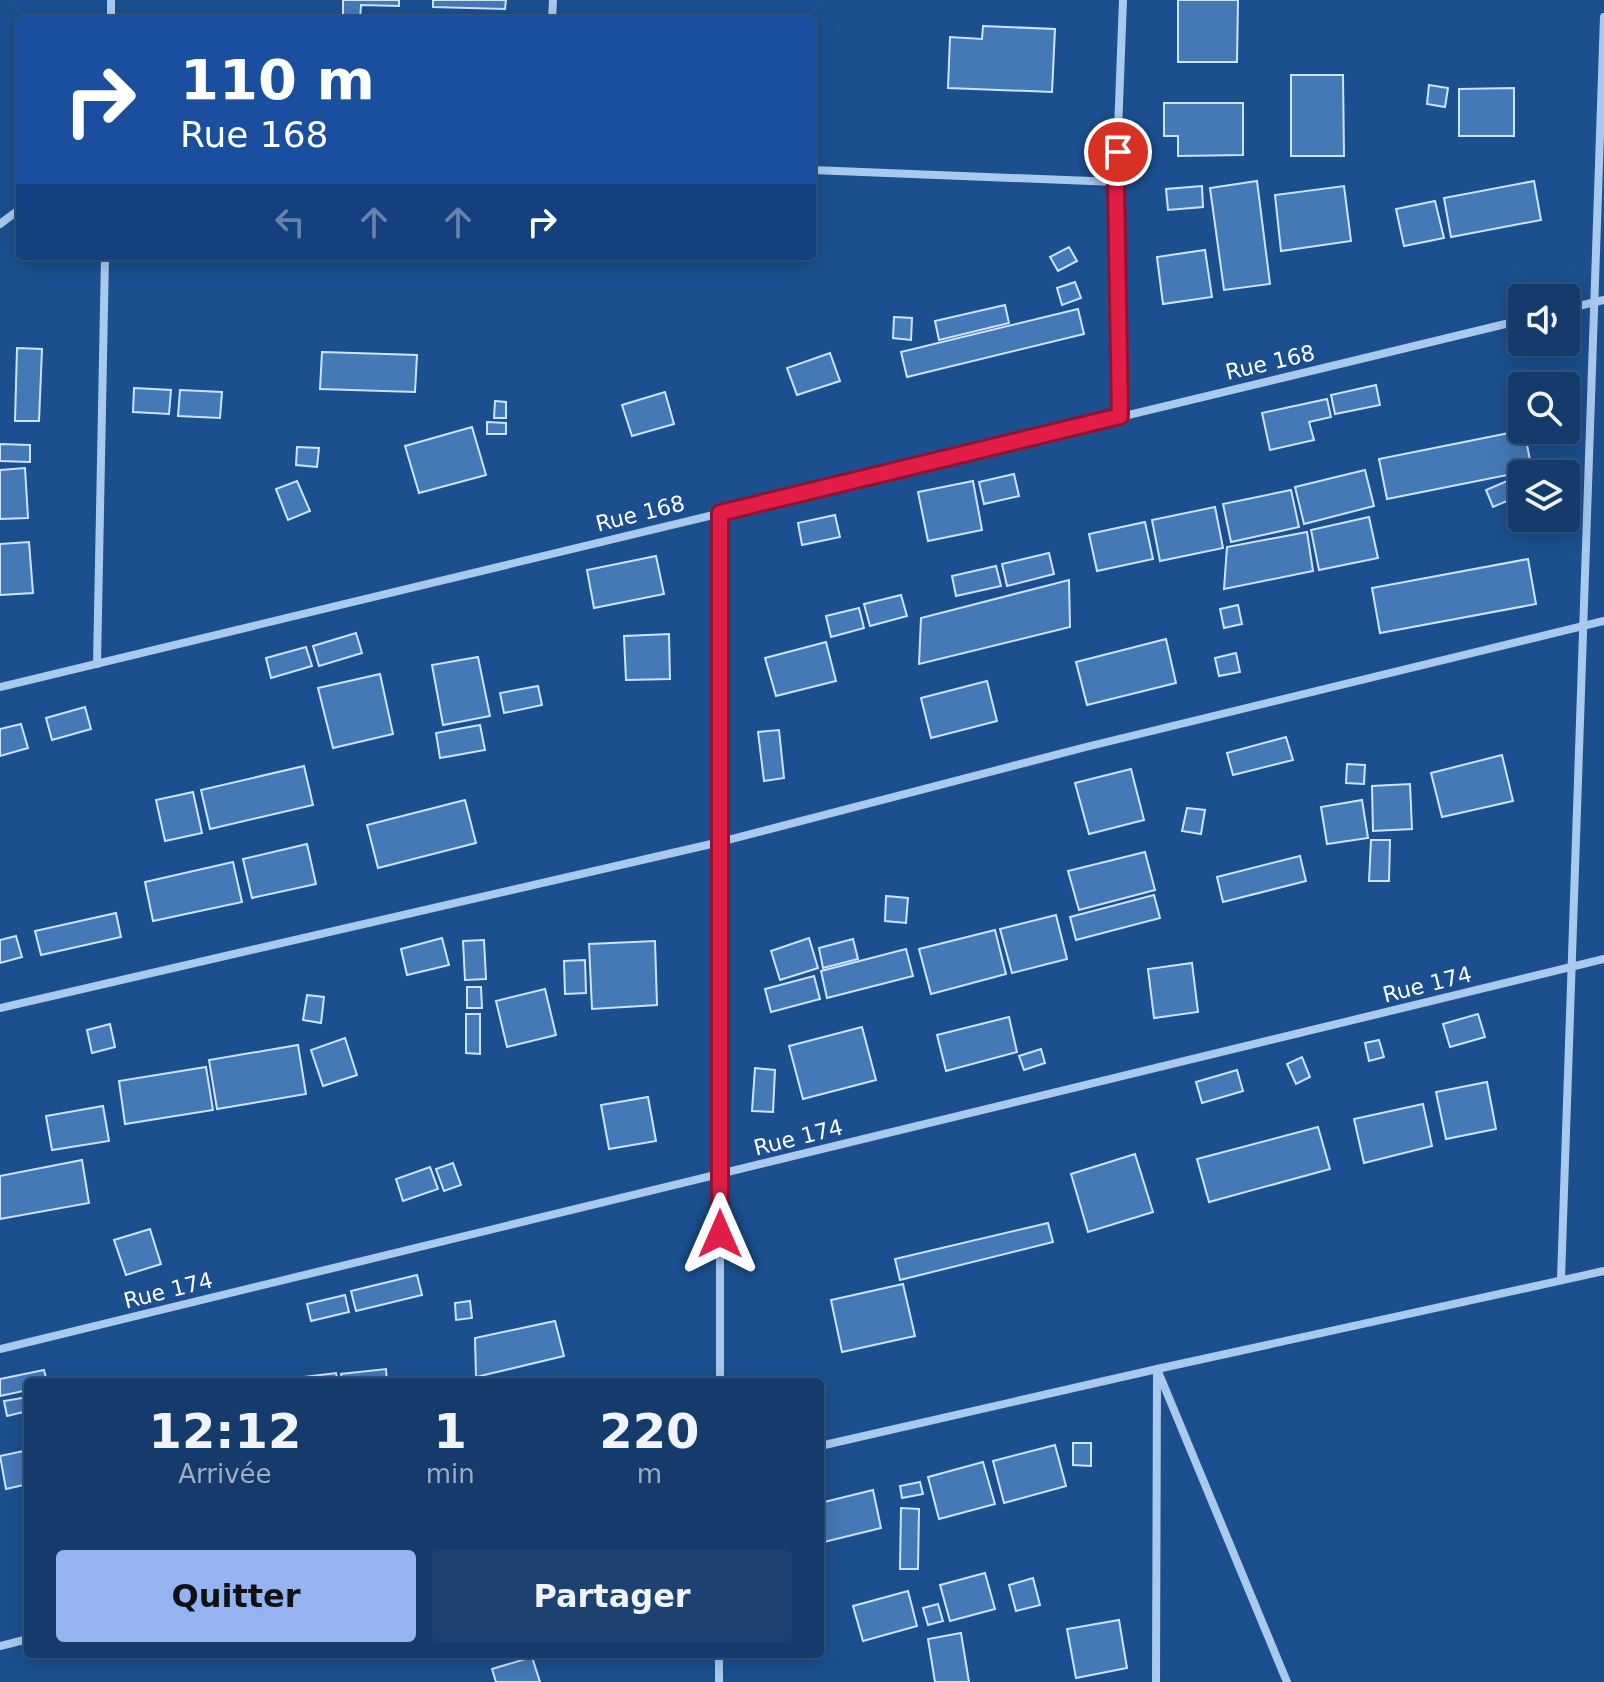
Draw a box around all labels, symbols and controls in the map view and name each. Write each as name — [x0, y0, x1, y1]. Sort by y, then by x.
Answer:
text: 110 m — [180, 47, 375, 112]
icon: right — [48, 48, 152, 152]
text: Rue 168 — [180, 114, 329, 155]
pin — [1084, 118, 1152, 186]
icon: arrive — [1096, 130, 1140, 174]
icon: left — [268, 200, 312, 244]
icon: ahead — [352, 200, 396, 244]
icon: ahead — [436, 200, 480, 244]
icon: right — [520, 200, 564, 244]
map controls — [1508, 284, 1580, 532]
button: sound — [1508, 284, 1580, 356]
street label: Rue 168 — [1223, 340, 1317, 385]
button: search — [1508, 372, 1580, 444]
button: layers — [1508, 460, 1580, 532]
street label: Rue 168 — [593, 490, 687, 537]
street label: Rue 174 — [1380, 961, 1474, 1008]
street label: Rue 174 — [751, 1114, 845, 1161]
position arrow — [678, 1192, 762, 1276]
street label: Rue 174 — [121, 1267, 215, 1314]
text: 12:12 — [148, 1403, 301, 1459]
text: 1 — [434, 1403, 467, 1459]
text: 220 — [599, 1403, 699, 1459]
text: Arrivée — [178, 1459, 272, 1489]
text: min — [426, 1459, 475, 1489]
text: m — [637, 1459, 662, 1489]
button: Quitter — [56, 1550, 416, 1642]
button: Partager — [432, 1550, 792, 1642]

